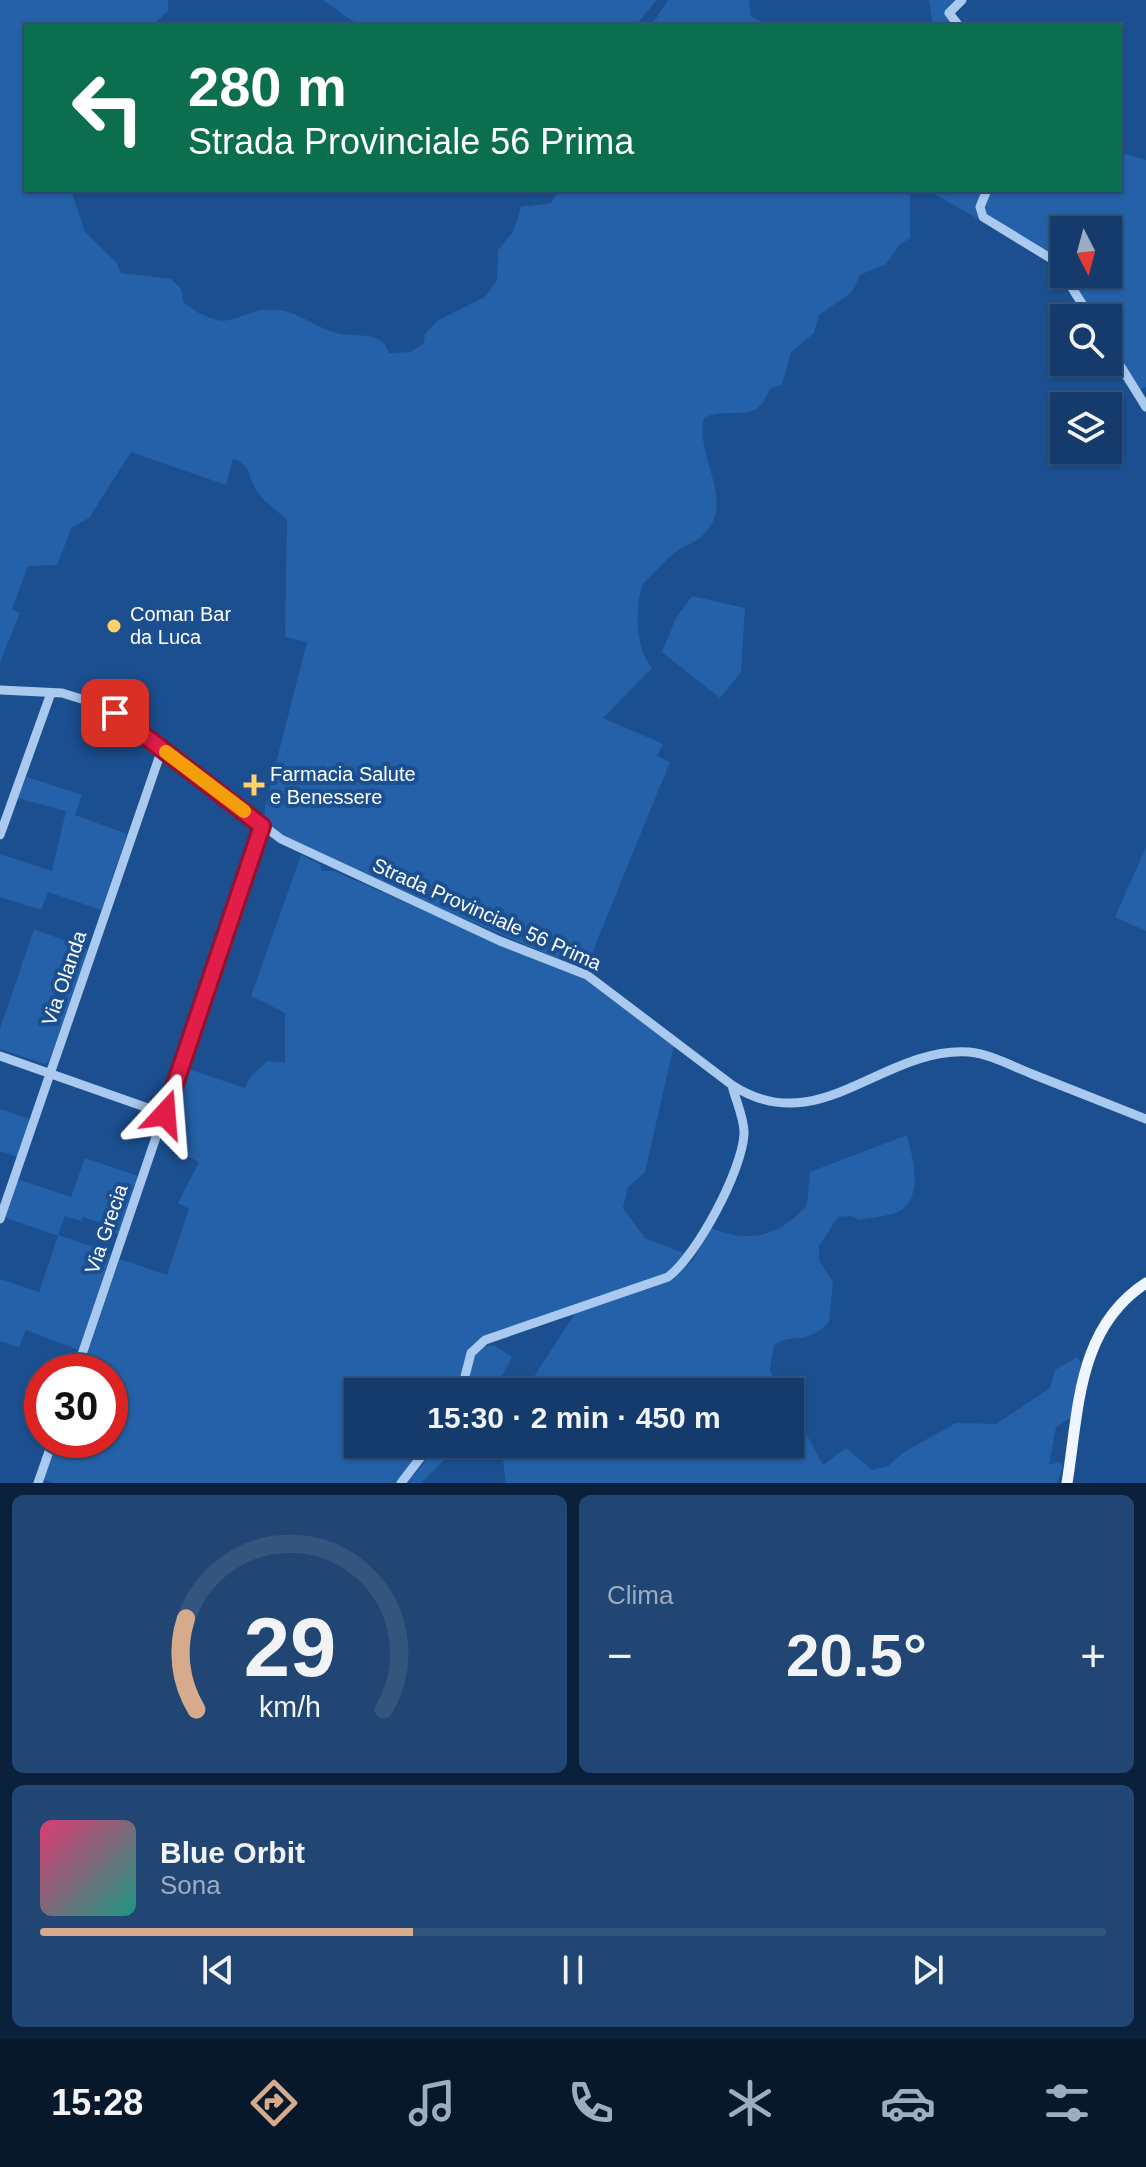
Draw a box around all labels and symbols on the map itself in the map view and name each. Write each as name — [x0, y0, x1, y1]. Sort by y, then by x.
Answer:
north arrow — [1050, 216, 1122, 288]
place label: Coman Bar da Luca — [130, 603, 231, 648]
marker: Coman Bar da Luca — [105, 617, 123, 635]
pin — [81, 679, 149, 747]
place label: Farmacia Salute e Benessere — [270, 763, 416, 808]
marker: Farmacia Salute e Benessere — [245, 776, 263, 794]
street label: Strada Provinciale 56 Prima — [369, 854, 606, 975]
street label: Via Olanda — [38, 927, 91, 1028]
position arrow — [123, 1072, 207, 1156]
street label: Via Grecia — [80, 1181, 132, 1277]
speed limit sign: 30 — [24, 1354, 128, 1458]

